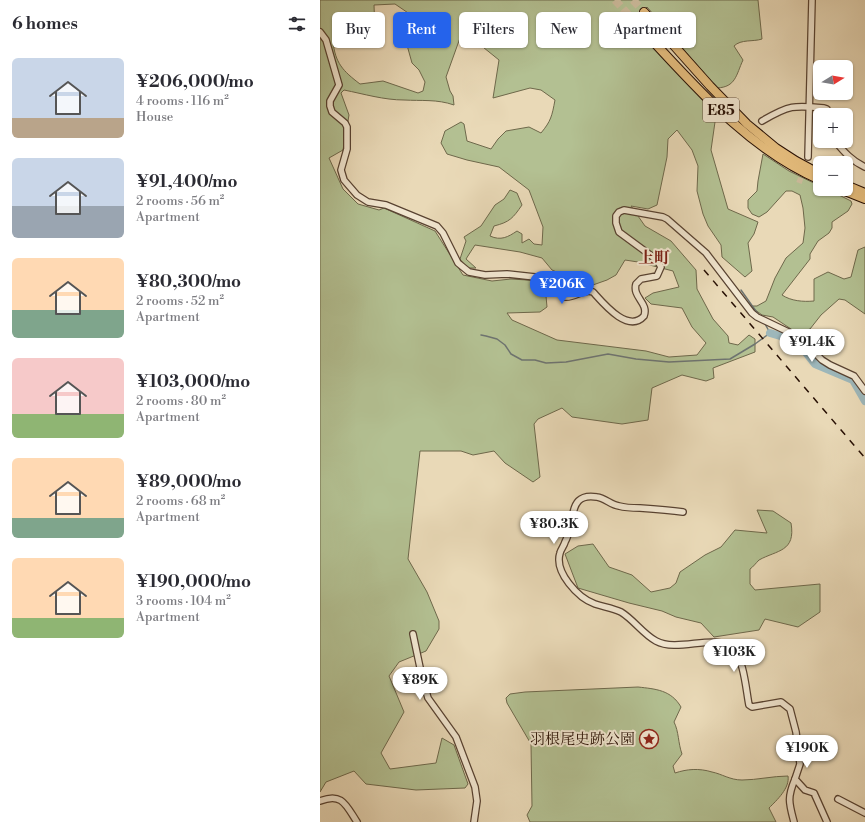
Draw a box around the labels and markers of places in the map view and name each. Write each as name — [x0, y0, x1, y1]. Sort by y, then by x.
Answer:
pin: ¥206K — [534, 271, 590, 305]
pin: ¥91.4K — [779, 329, 845, 363]
pin: ¥80.3K — [521, 511, 587, 545]
pin: ¥103K — [706, 639, 762, 673]
pin: ¥89K — [396, 667, 444, 701]
place icon: 羽根尾史跡公園 — [638, 728, 660, 750]
place label: 羽根尾史跡公園 — [530, 730, 635, 749]
pin: ¥190K — [779, 735, 835, 769]

